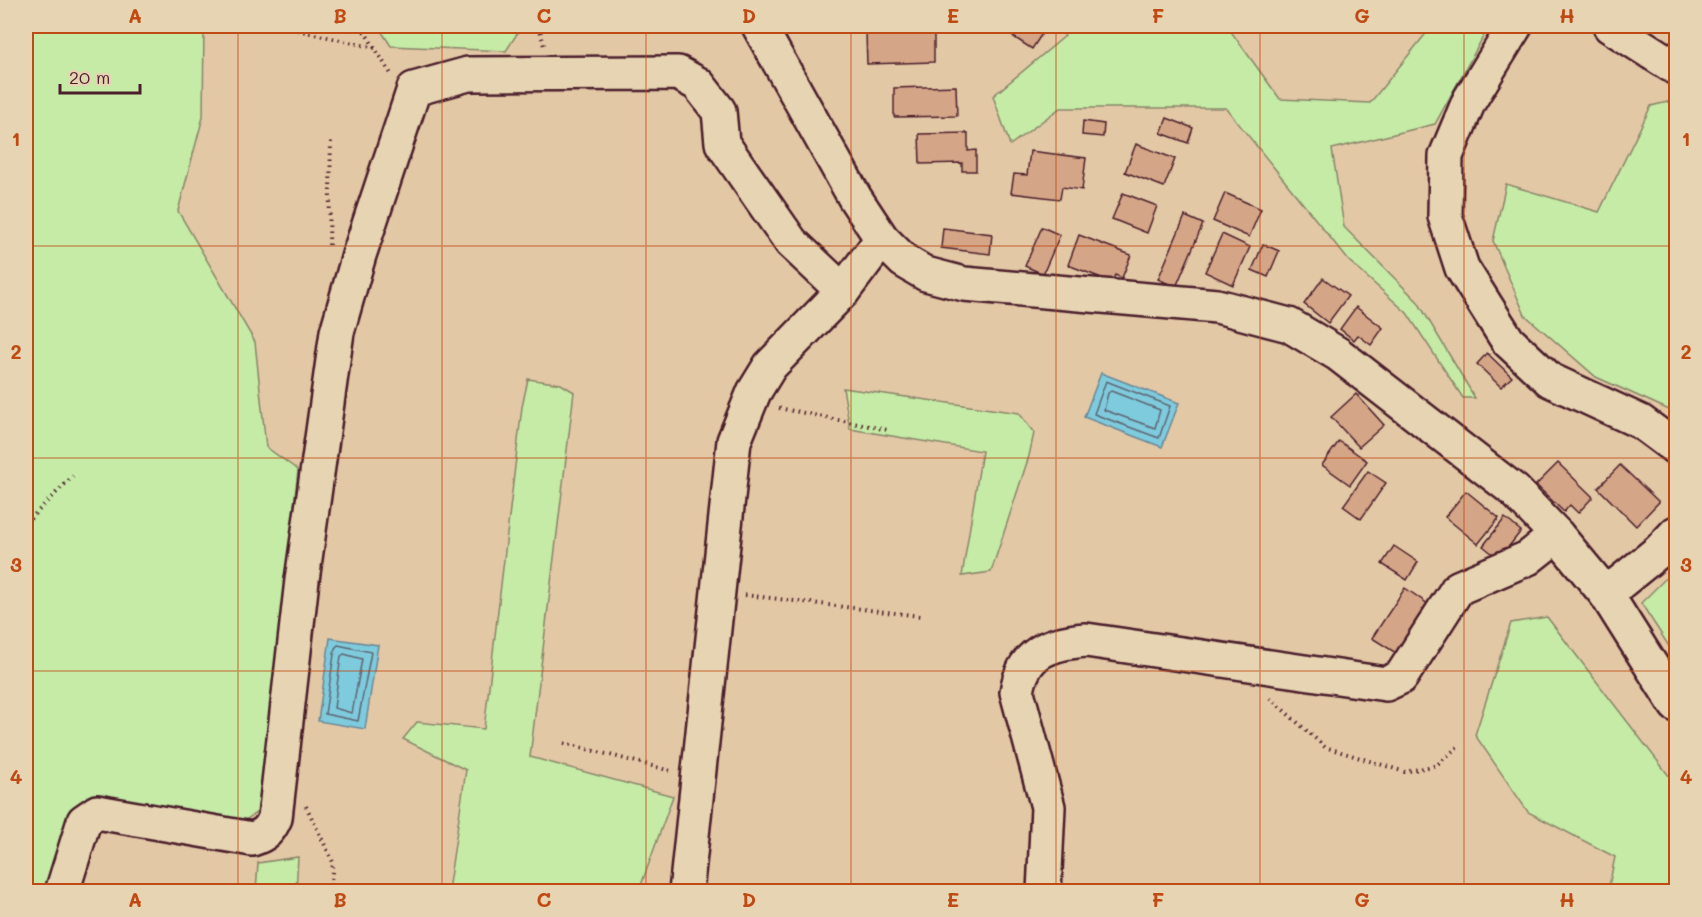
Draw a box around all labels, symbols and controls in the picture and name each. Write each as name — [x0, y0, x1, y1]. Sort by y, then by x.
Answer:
text: A — [128, 2, 142, 28]
text: B — [333, 2, 347, 28]
text: C — [537, 2, 552, 28]
text: D — [742, 2, 756, 28]
text: E — [947, 2, 959, 28]
text: F — [1152, 2, 1165, 28]
text: G — [1354, 2, 1370, 28]
text: H — [1559, 2, 1575, 28]
scale bar — [60, 57, 140, 95]
text: 20 m — [69, 65, 110, 89]
text: 1 — [12, 125, 20, 151]
text: 1 — [1682, 125, 1690, 151]
text: 2 — [10, 338, 22, 364]
text: 2 — [1680, 338, 1692, 364]
text: 3 — [10, 551, 22, 577]
text: 3 — [1680, 551, 1692, 577]
text: 4 — [10, 763, 23, 789]
text: 4 — [1680, 763, 1693, 789]
text: A — [128, 886, 142, 912]
text: B — [333, 886, 347, 912]
text: C — [537, 886, 552, 912]
text: D — [742, 886, 756, 912]
text: E — [947, 886, 959, 912]
text: F — [1152, 886, 1165, 912]
text: G — [1354, 886, 1370, 912]
text: H — [1559, 886, 1575, 912]

